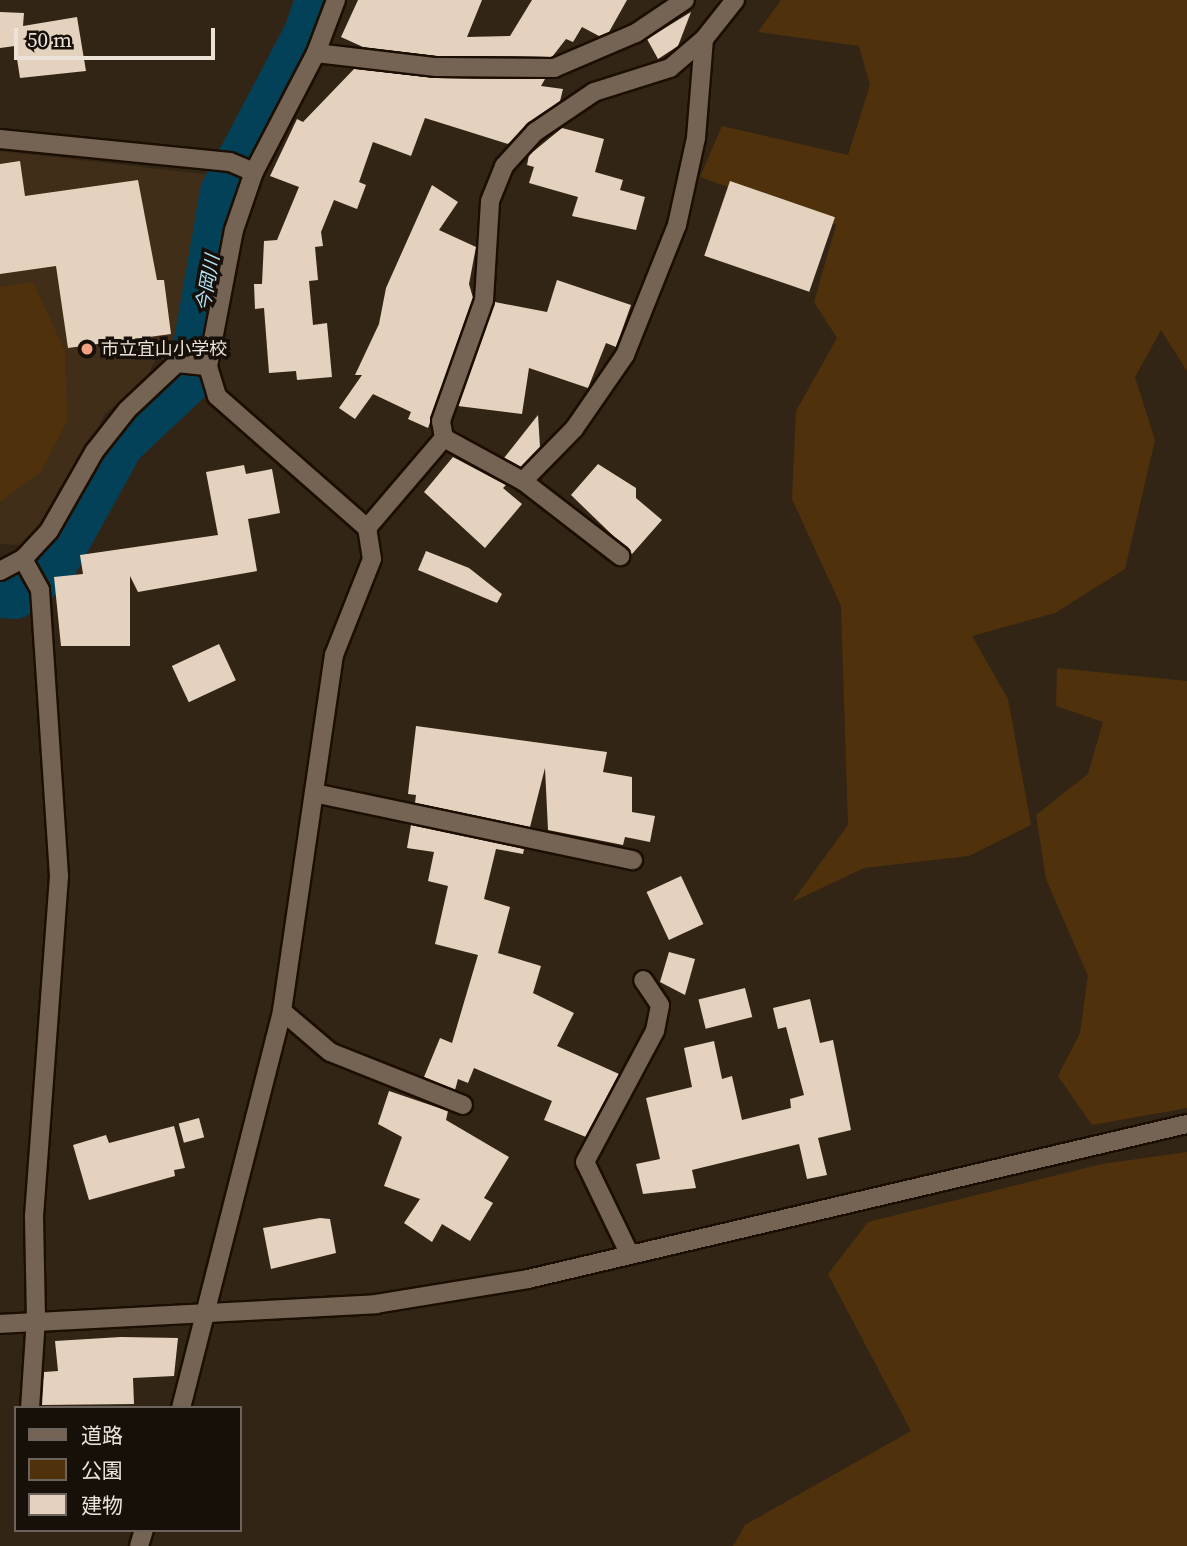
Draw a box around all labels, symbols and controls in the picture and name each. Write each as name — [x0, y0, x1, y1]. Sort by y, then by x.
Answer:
scale bar — [18, 14, 219, 58]
text: 50 m — [27, 25, 72, 54]
water label: 今岡川 — [192, 253, 224, 313]
place label: 市立宜山小学校 — [101, 338, 227, 360]
marker: 市立宜山小学校 — [79, 341, 95, 357]
legend — [14, 1406, 242, 1532]
text: 道路 — [81, 1421, 123, 1450]
text: 公園 — [81, 1456, 123, 1485]
text: 建物 — [81, 1491, 123, 1520]

